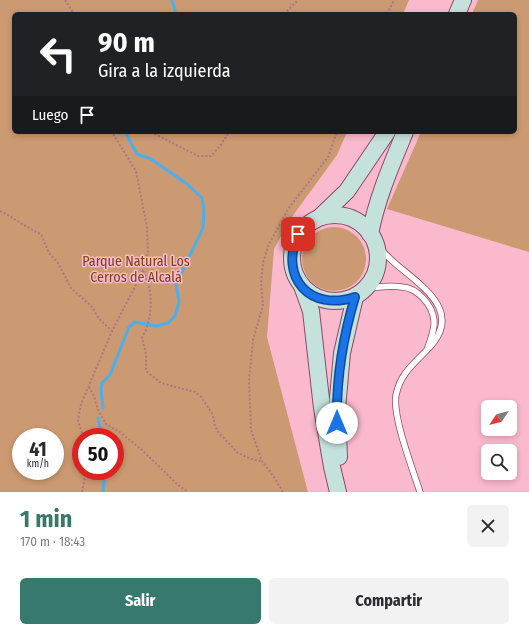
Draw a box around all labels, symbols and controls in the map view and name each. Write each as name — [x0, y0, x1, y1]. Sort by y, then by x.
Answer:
text: 90 m — [98, 26, 155, 59]
icon: left — [32, 28, 84, 80]
text: Gira a la izquierda — [98, 60, 231, 82]
icon: arrive — [76, 104, 98, 126]
text: Luego — [32, 106, 68, 124]
pin — [281, 217, 315, 251]
icon: arrive — [287, 223, 309, 245]
park label: Parque Natural Los Cerros de Alcalá — [82, 253, 190, 286]
north arrow — [481, 400, 517, 436]
map controls — [481, 400, 517, 480]
position arrow — [316, 402, 358, 444]
speed limit sign: 50 — [72, 428, 124, 480]
text: 41 — [29, 437, 47, 461]
button: search — [481, 444, 517, 480]
text: km/h — [27, 458, 49, 470]
text: 1 min — [20, 505, 72, 533]
button: close — [467, 505, 509, 547]
text: 170 m · 18:43 — [20, 534, 85, 549]
button: Salir — [20, 578, 261, 624]
button: Compartir — [269, 578, 509, 624]

